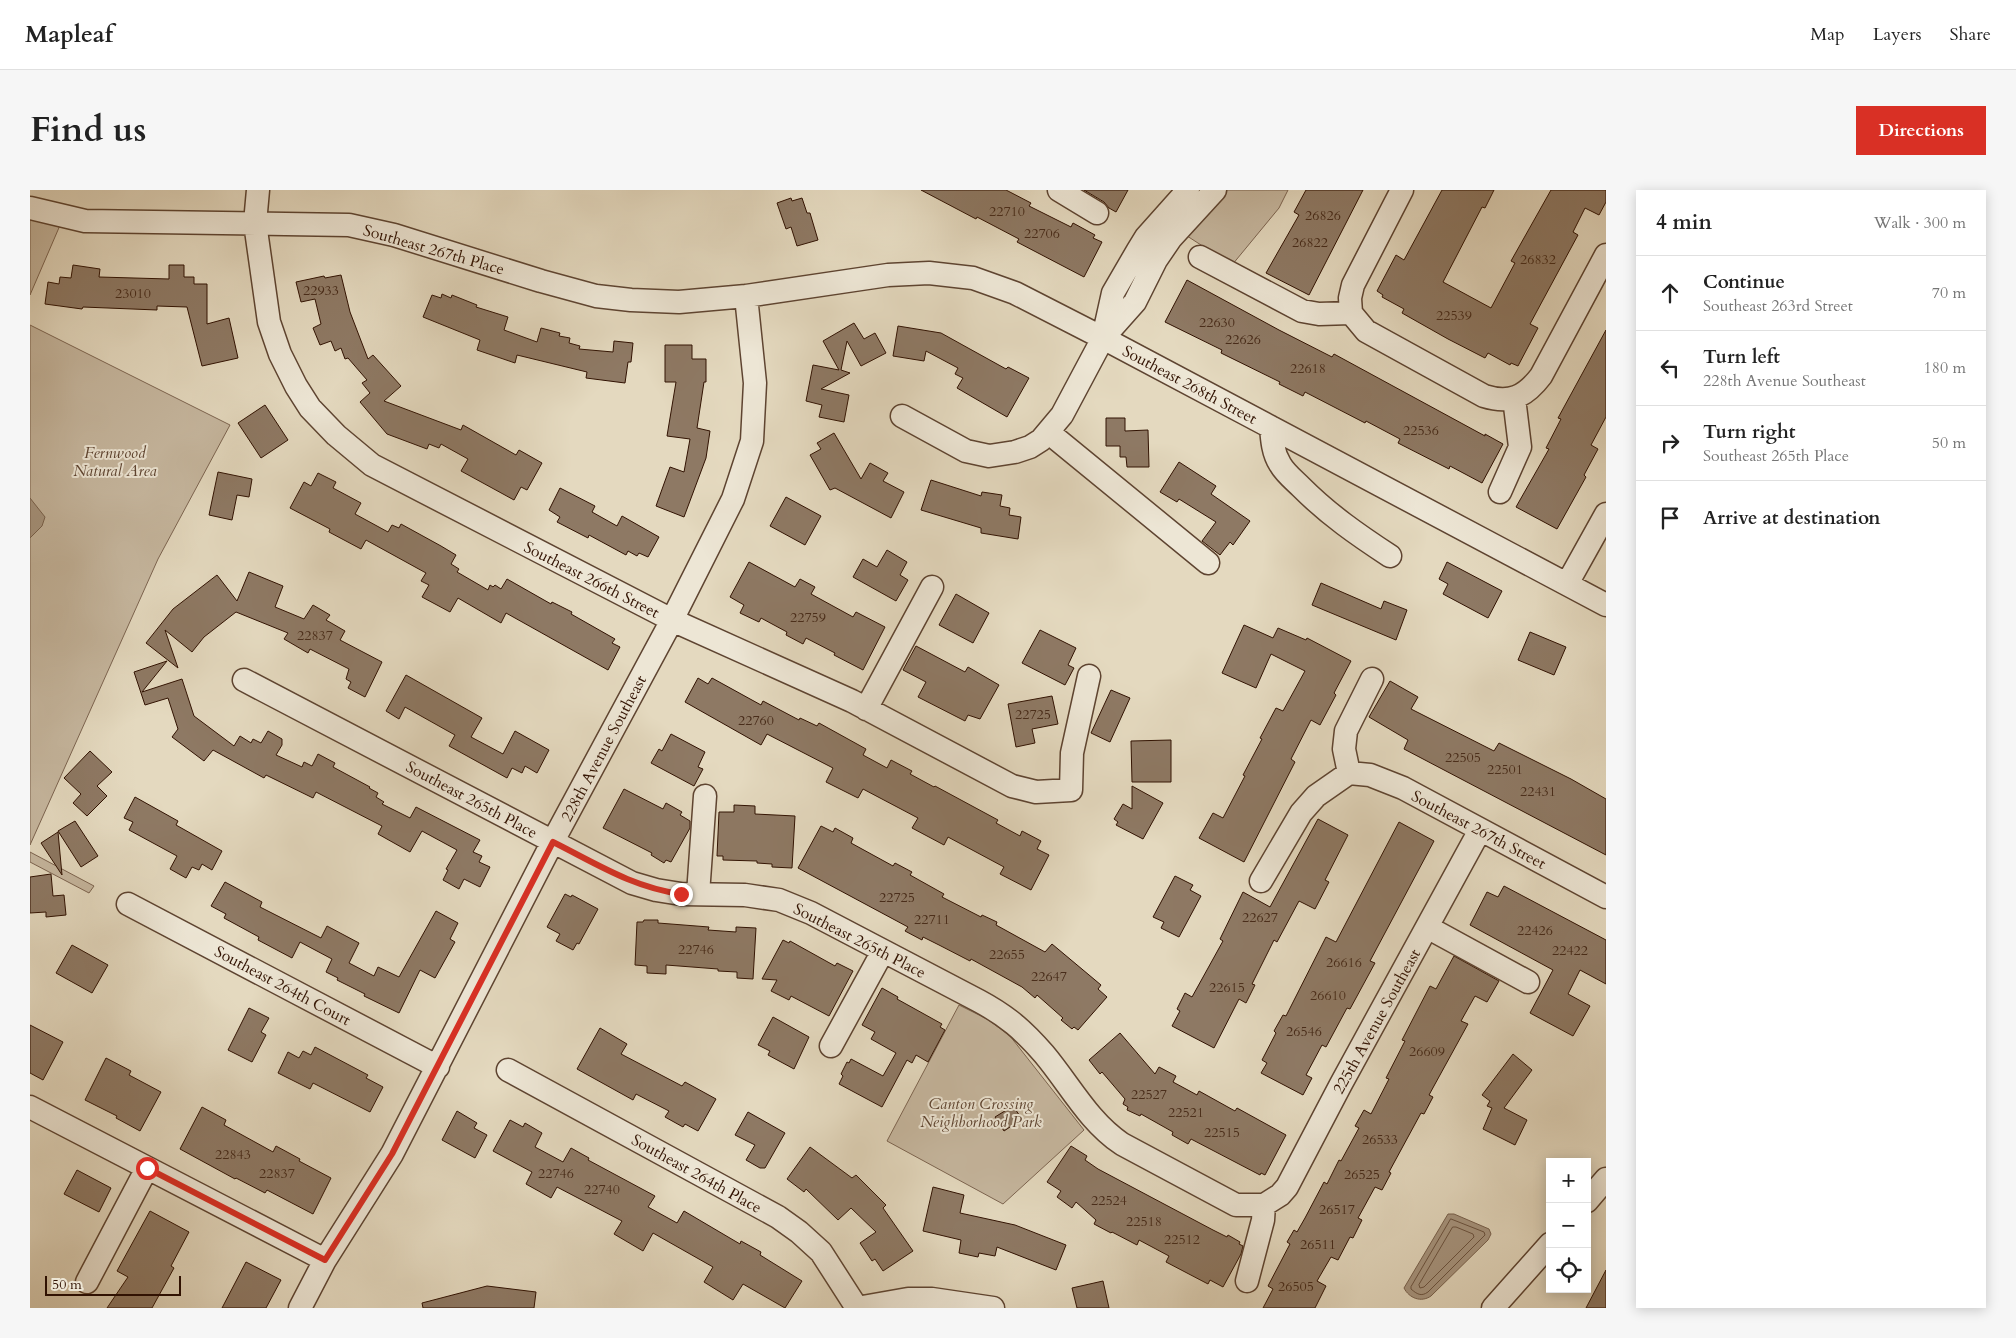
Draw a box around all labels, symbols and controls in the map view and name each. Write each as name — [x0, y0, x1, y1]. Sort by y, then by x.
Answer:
text: Mapleaf — [25, 18, 113, 51]
text: Map — [1810, 22, 1845, 47]
text: Layers — [1873, 22, 1922, 47]
text: Share — [1950, 22, 1991, 47]
text: Find us — [30, 106, 146, 154]
button: Directions — [1856, 106, 1986, 155]
house number: 22710 — [989, 202, 1025, 221]
house number: 26826 — [1305, 206, 1341, 225]
text: 4 min — [1656, 208, 1712, 237]
text: Walk · 300 m — [1874, 212, 1966, 234]
street label: Southeast 267th Place — [361, 219, 507, 281]
house number: 22706 — [1024, 224, 1060, 243]
house number: 26822 — [1292, 233, 1328, 252]
house number: 26832 — [1520, 250, 1556, 269]
text: Continue — [1703, 269, 1785, 295]
icon: ahead — [1656, 279, 1684, 307]
house number: 22933 — [303, 281, 339, 300]
text: 70 m — [1932, 282, 1966, 304]
house number: 23010 — [115, 284, 151, 303]
text: Southeast 263rd Street — [1703, 295, 1853, 317]
house number: 22539 — [1436, 306, 1472, 325]
house number: 22630 — [1199, 313, 1235, 332]
house number: 22626 — [1225, 330, 1261, 349]
street label: Southeast 268th Street — [1118, 340, 1261, 430]
text: Turn left — [1703, 344, 1780, 370]
icon: left — [1656, 354, 1684, 382]
text: 180 m — [1924, 357, 1966, 379]
house number: 22618 — [1290, 359, 1326, 378]
text: 228th Avenue Southeast — [1703, 370, 1866, 392]
text: Turn right — [1703, 419, 1795, 445]
house number: 22536 — [1403, 421, 1439, 440]
icon: right — [1656, 429, 1684, 457]
text: 50 m — [1932, 432, 1966, 454]
park label: Fernwood Natural Area — [73, 442, 157, 482]
text: Southeast 265th Place — [1703, 445, 1849, 467]
icon: arrive — [1656, 504, 1684, 532]
text: Arrive at destination — [1703, 505, 1880, 531]
street label: Southeast 266th Street — [520, 536, 663, 624]
house number: 22759 — [790, 608, 826, 627]
house number: 22837 — [297, 626, 333, 645]
street label: 228th Avenue Southeast — [556, 671, 652, 825]
house number: 22725 — [1015, 705, 1051, 724]
house number: 22760 — [738, 711, 774, 730]
house number: 22505 — [1445, 748, 1481, 767]
street label: Southeast 265th Place — [402, 756, 541, 844]
house number: 22501 — [1487, 760, 1523, 779]
house number: 22431 — [1520, 782, 1556, 801]
street label: Southeast 267th Street — [1407, 785, 1550, 875]
route end — [670, 883, 693, 906]
house number: 22725 — [879, 888, 915, 907]
street label: Southeast 265th Place — [790, 898, 930, 984]
house number: 22627 — [1242, 908, 1278, 927]
house number: 22711 — [914, 910, 950, 929]
house number: 22426 — [1517, 921, 1553, 940]
house number: 22746 — [678, 940, 714, 959]
street label: Southeast 264th Court — [211, 941, 355, 1031]
house number: 22422 — [1552, 941, 1588, 960]
house number: 22655 — [989, 945, 1025, 964]
street label: 225th Avenue Southeast — [1328, 945, 1426, 1098]
house number: 26616 — [1326, 953, 1362, 972]
house number: 22647 — [1031, 967, 1067, 986]
house number: 22615 — [1209, 978, 1245, 997]
house number: 26610 — [1310, 986, 1346, 1005]
house number: 26546 — [1286, 1022, 1322, 1041]
house number: 26609 — [1409, 1042, 1445, 1061]
house number: 22527 — [1131, 1085, 1167, 1104]
park label: Canton Crossing Neighborhood Park — [920, 1093, 1042, 1133]
house number: 22521 — [1168, 1103, 1204, 1122]
house number: 22515 — [1204, 1123, 1240, 1142]
street label: Southeast 264th Place — [627, 1129, 766, 1219]
house number: 26533 — [1362, 1130, 1398, 1149]
house number: 22843 — [215, 1145, 251, 1164]
route start — [136, 1157, 159, 1180]
map controls — [1546, 1158, 1591, 1293]
button: + — [1546, 1158, 1591, 1203]
house number: 22837 — [259, 1164, 295, 1183]
house number: 22746 — [538, 1164, 574, 1183]
house number: 26525 — [1344, 1165, 1380, 1184]
house number: 22740 — [584, 1180, 620, 1199]
house number: 22524 — [1091, 1191, 1127, 1210]
house number: 26517 — [1319, 1200, 1355, 1219]
button: − — [1546, 1203, 1591, 1248]
house number: 22518 — [1126, 1212, 1162, 1231]
house number: 22512 — [1164, 1230, 1200, 1249]
house number: 26511 — [1300, 1235, 1336, 1254]
button: locate — [1546, 1248, 1591, 1293]
scale bar — [45, 1273, 181, 1296]
text: 50 m — [52, 1275, 82, 1294]
house number: 26505 — [1278, 1277, 1314, 1296]

